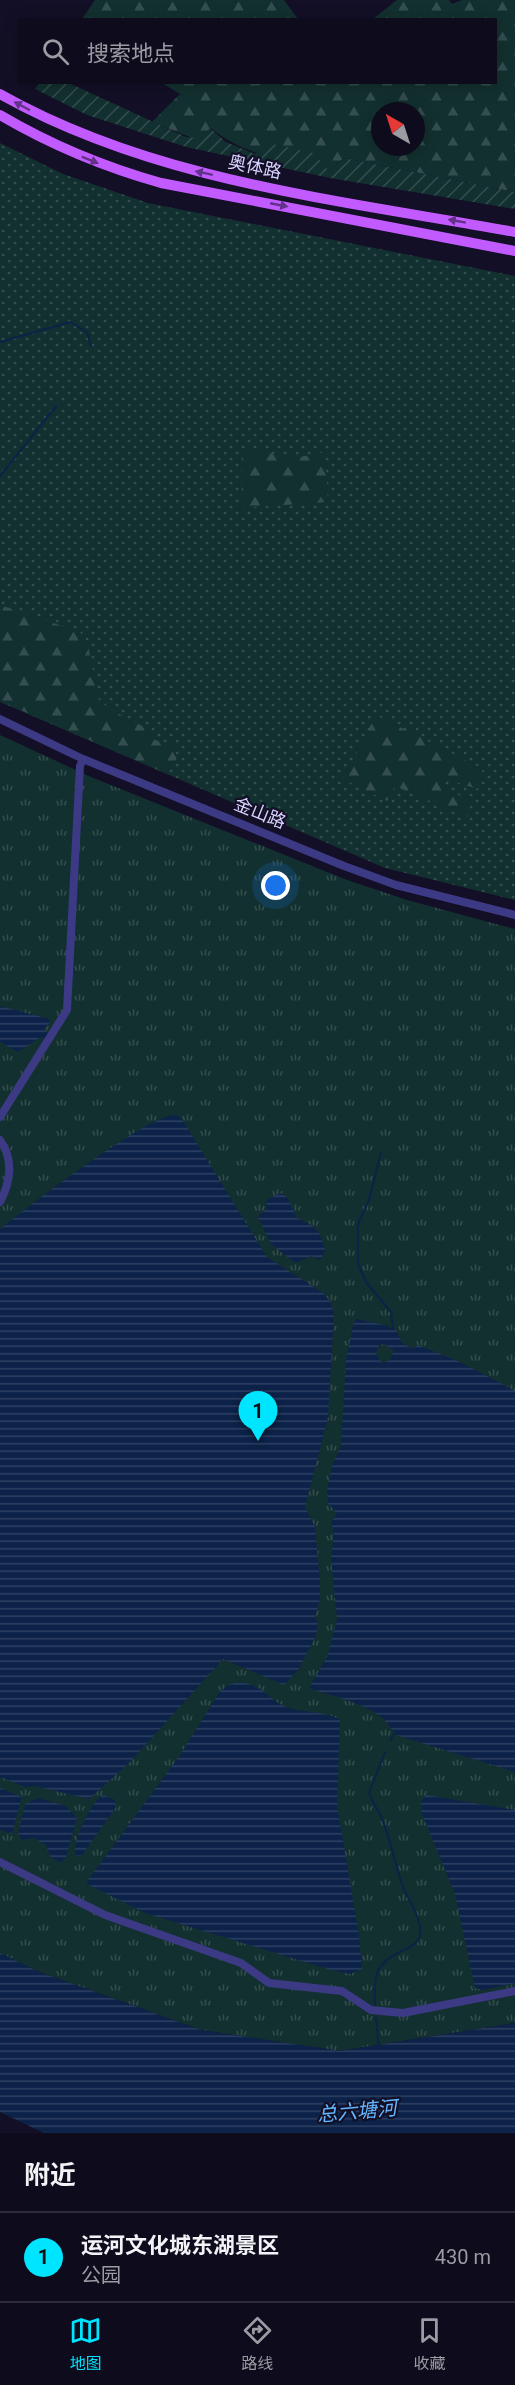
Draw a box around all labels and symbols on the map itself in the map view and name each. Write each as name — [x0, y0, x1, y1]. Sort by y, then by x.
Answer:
one-way arrow — [13, 101, 30, 110]
north arrow — [371, 102, 425, 156]
street label: 奥体路 — [227, 151, 284, 182]
one-way arrow — [81, 156, 99, 165]
one-way arrow — [194, 168, 213, 177]
one-way arrow — [270, 201, 289, 210]
one-way arrow — [448, 217, 467, 226]
street label: 金山路 — [231, 793, 289, 832]
your location — [261, 871, 290, 900]
pin: 1 — [238, 1392, 278, 1441]
water label: 总六塘河 — [316, 2095, 402, 2126]

